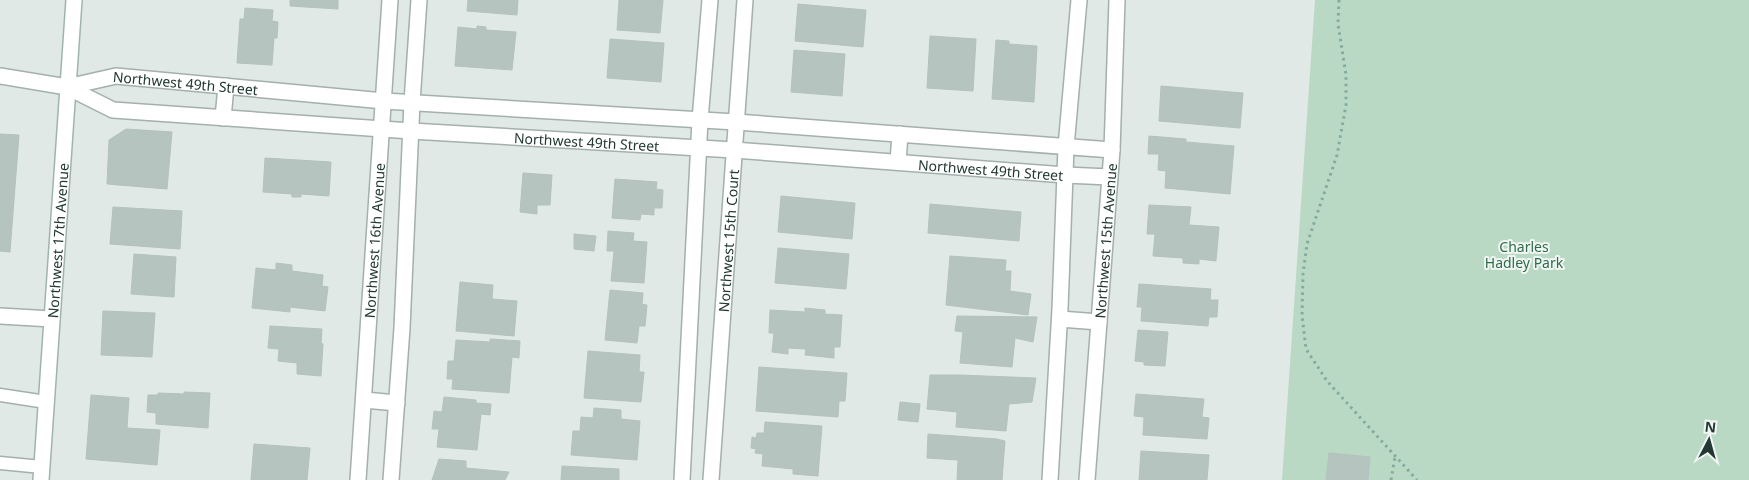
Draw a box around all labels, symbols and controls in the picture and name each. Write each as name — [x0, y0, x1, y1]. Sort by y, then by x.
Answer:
street label: Northwest 49th Street — [112, 66, 259, 99]
street label: Northwest 49th Street — [513, 128, 660, 155]
street label: Northwest 49th Street — [917, 154, 1064, 184]
street label: Northwest 17th Avenue — [43, 162, 72, 319]
street label: Northwest 16th Avenue — [359, 162, 389, 319]
street label: Northwest 15th Avenue — [1090, 162, 1120, 319]
street label: Northwest 15th Court — [713, 168, 742, 313]
park label: Charles Hadley Park — [1485, 237, 1564, 272]
north arrow — [1684, 415, 1734, 465]
text: N — [1704, 417, 1717, 437]

